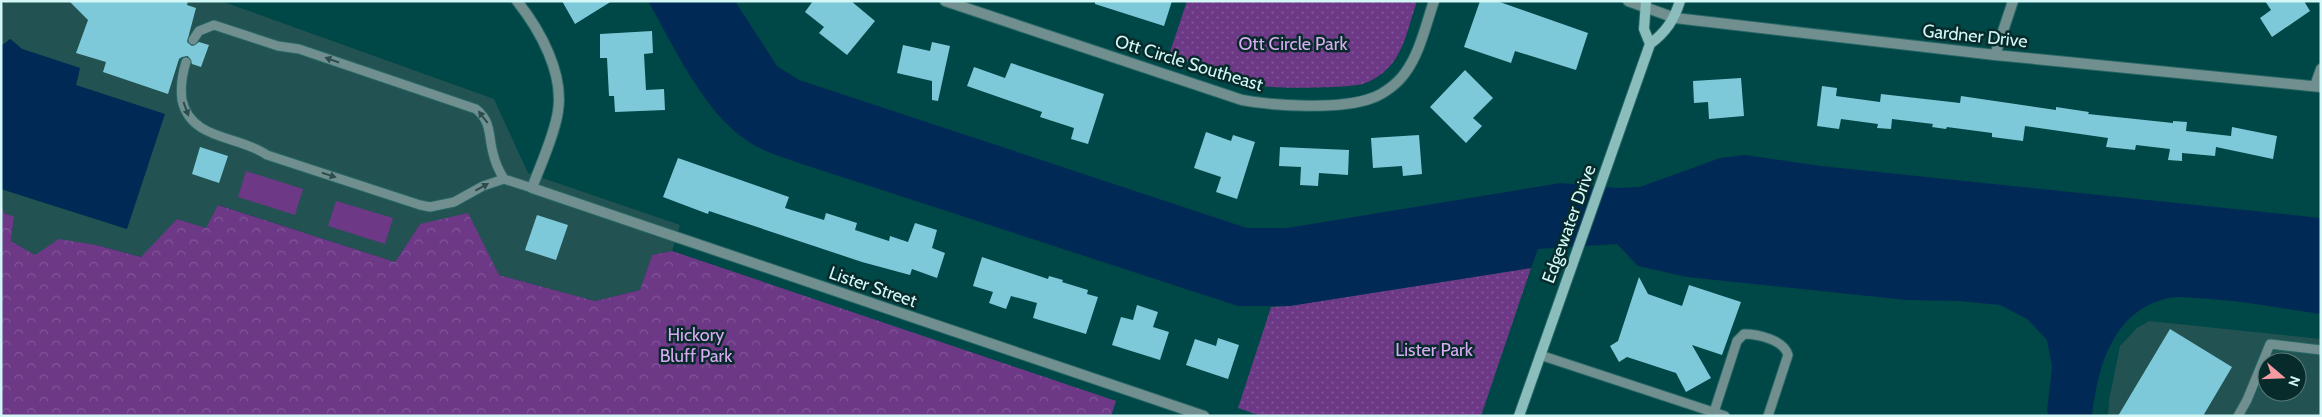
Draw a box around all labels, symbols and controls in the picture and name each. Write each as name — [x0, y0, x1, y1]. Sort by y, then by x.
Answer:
street label: Gardner Drive — [1921, 20, 2029, 52]
street label: Ott Circle Southeast — [1112, 30, 1266, 96]
park label: Ott Circle Park — [1239, 33, 1348, 55]
one-way arrow — [325, 56, 340, 64]
one-way arrow — [182, 102, 190, 117]
one-way arrow — [477, 111, 488, 124]
street label: Edgewater Drive — [1537, 162, 1601, 286]
one-way arrow — [321, 172, 336, 180]
one-way arrow — [475, 183, 489, 191]
street label: Lister Street — [826, 262, 920, 312]
park label: Hickory Bluff Park — [660, 324, 733, 367]
park label: Lister Park — [1395, 339, 1474, 361]
north arrow — [2257, 352, 2307, 402]
text: N — [2284, 374, 2304, 389]

